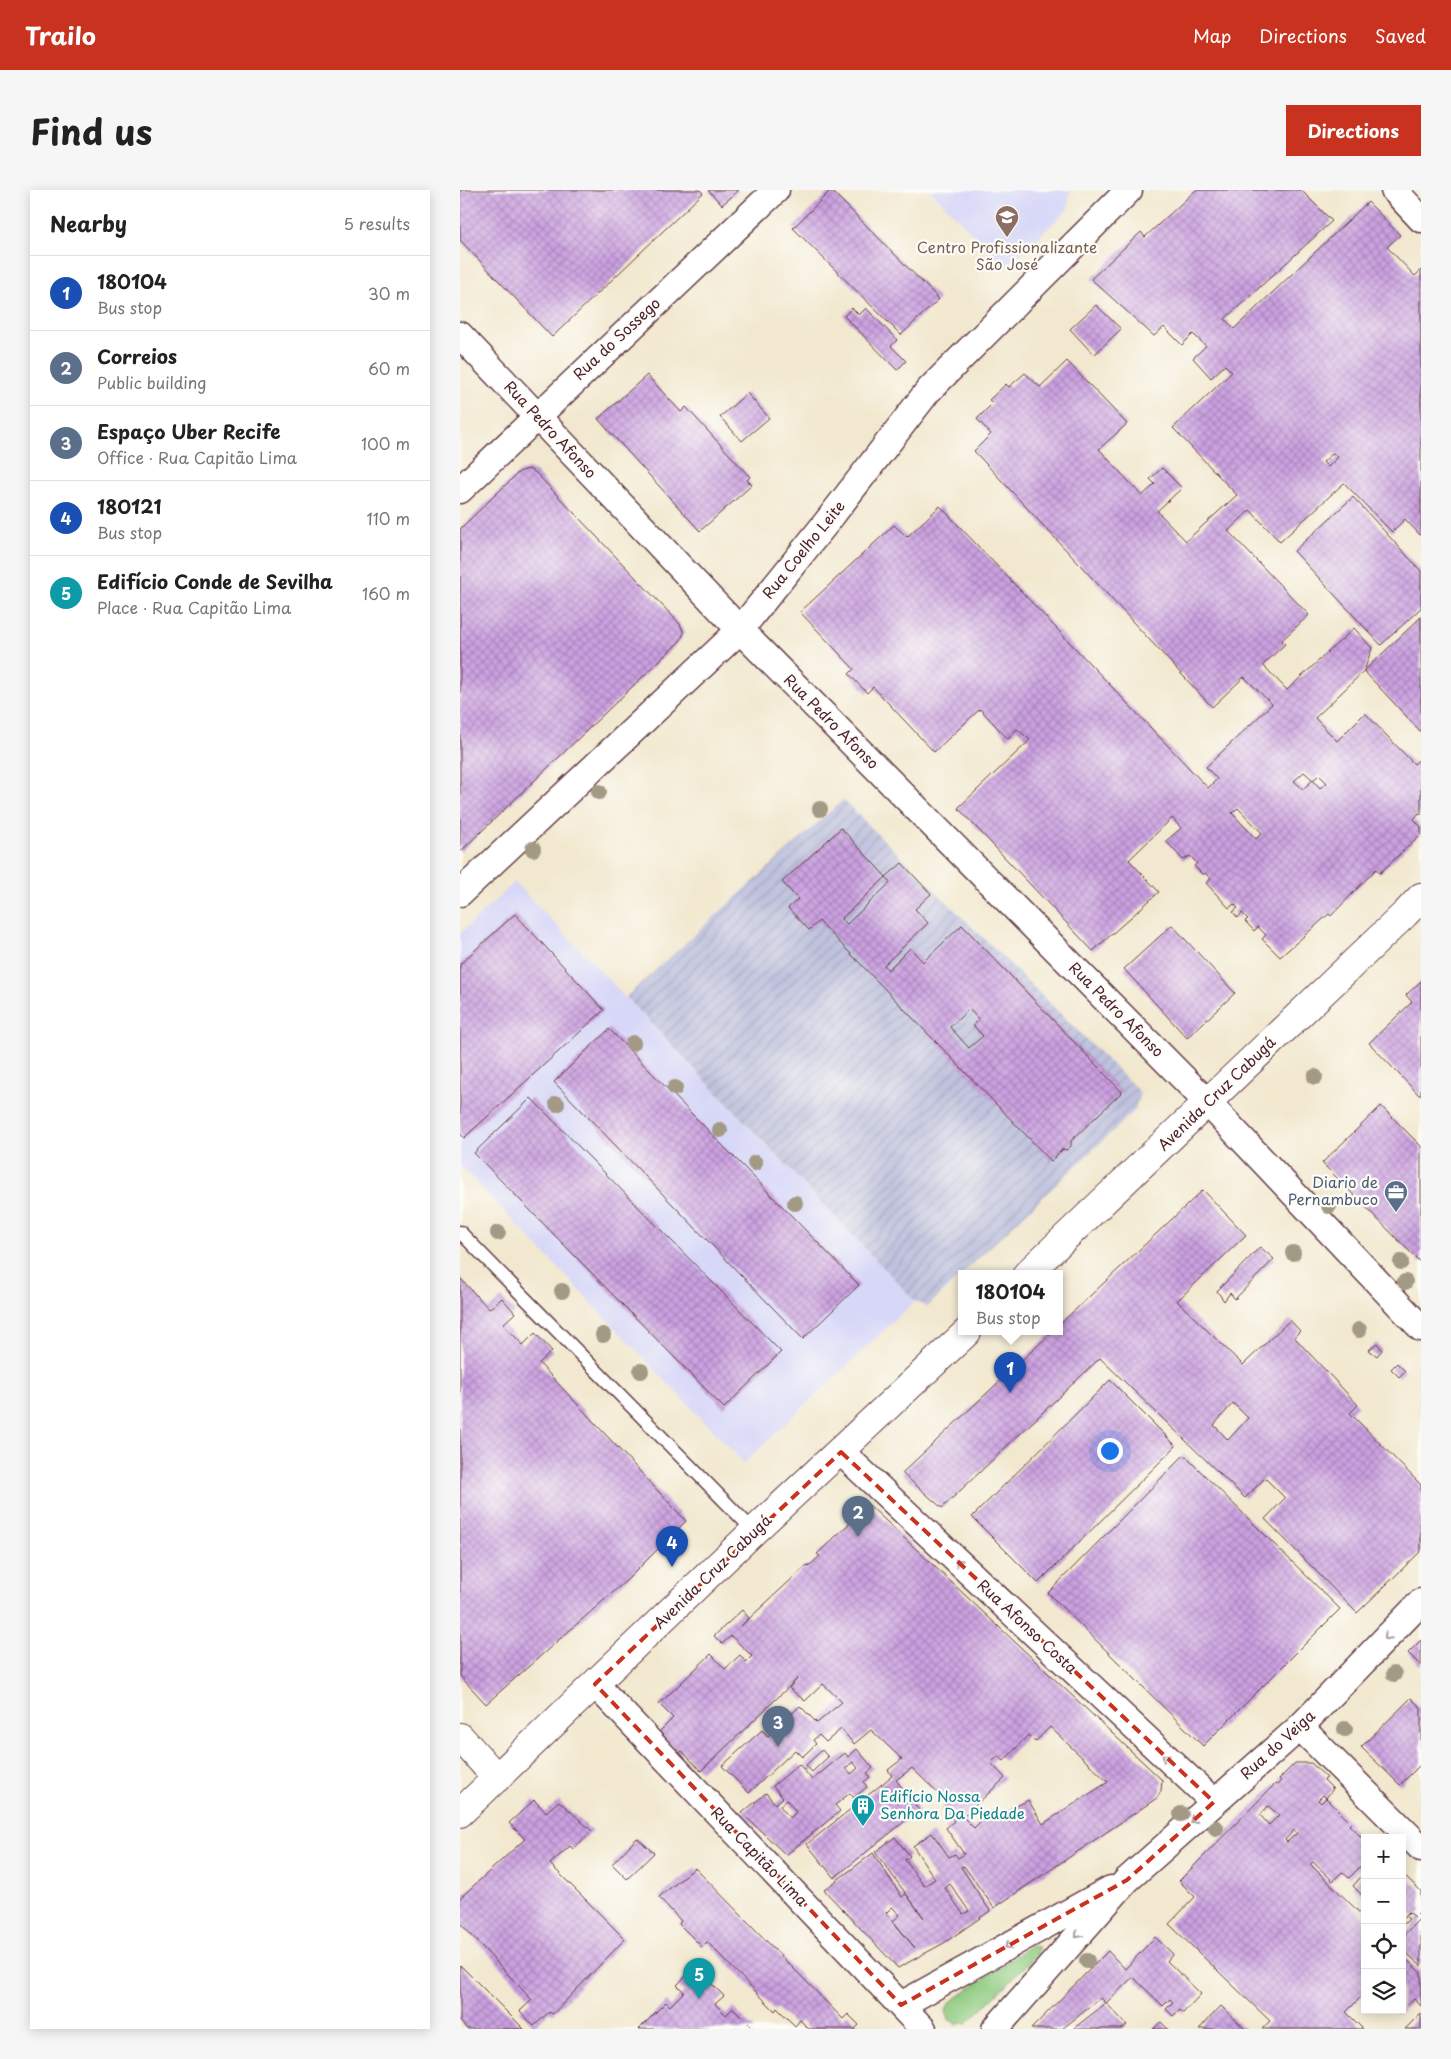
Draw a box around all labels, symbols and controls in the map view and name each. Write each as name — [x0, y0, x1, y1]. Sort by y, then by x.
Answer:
text: Trailo — [25, 17, 96, 53]
text: Map — [1193, 22, 1231, 49]
text: Directions — [1259, 22, 1347, 49]
text: Saved — [1375, 22, 1426, 49]
text: Find us — [30, 104, 152, 157]
button: Directions — [1286, 105, 1421, 156]
school or university icon: Centro Profissionalizante São José — [994, 204, 1020, 238]
text: Nearby — [50, 207, 127, 239]
text: 5 results — [343, 211, 410, 235]
place label: Centro Profissionalizante São José — [917, 235, 1097, 275]
text: 180104 — [97, 267, 167, 295]
text: 1 — [62, 281, 70, 305]
text: 30 m — [368, 281, 410, 305]
street label: Rua do Sossego — [567, 291, 665, 385]
text: Bus stop — [97, 295, 162, 319]
text: Correios — [97, 342, 177, 370]
text: 2 — [60, 356, 72, 380]
text: 60 m — [368, 356, 410, 380]
text: Public building — [97, 370, 207, 394]
street label: Rua Pedro Afonso — [500, 375, 603, 483]
text: Espaço Uber Recife — [97, 417, 281, 445]
text: 3 — [61, 431, 71, 455]
text: 100 m — [361, 431, 410, 455]
text: Office · Rua Capitão Lima — [97, 445, 297, 469]
text: 180121 — [97, 492, 161, 520]
street label: Rua Coelho Leite — [756, 495, 850, 603]
text: 4 — [61, 506, 71, 530]
text: 110 m — [367, 506, 410, 530]
text: Bus stop — [97, 520, 162, 544]
text: Edifício Conde de Sevilha — [97, 567, 333, 595]
text: 5 — [61, 581, 71, 605]
text: 160 m — [362, 581, 410, 605]
text: Place · Rua Capitão Lima — [97, 595, 291, 619]
street label: Rua Pedro Afonso — [779, 668, 885, 774]
street label: Rua Pedro Afonso — [1064, 956, 1170, 1062]
street label: Avenida Cruz Cabugá — [1152, 1030, 1281, 1155]
place label: Diario de Pernambuco — [1288, 1170, 1378, 1210]
office icon: Diario de Pernambuco — [1383, 1179, 1409, 1213]
popup — [958, 1270, 1063, 1335]
text: 180104 — [975, 1277, 1046, 1305]
text: Bus stop — [975, 1305, 1041, 1329]
pin: 1 — [994, 1352, 1026, 1393]
your location — [1097, 1438, 1123, 1464]
pin: 2 — [842, 1496, 874, 1537]
street label: Avenida Cruz Cabugá — [648, 1508, 777, 1633]
pin: 4 — [656, 1526, 688, 1567]
one-way arrow — [954, 1559, 963, 1568]
street label: Rua Afonso Costa — [973, 1573, 1084, 1679]
one-way arrow — [1384, 1631, 1393, 1640]
street label: Rua do Veiga — [1234, 1703, 1320, 1784]
pin: 3 — [762, 1706, 794, 1747]
one-way arrow — [1162, 1754, 1171, 1763]
place label: Edifício Nossa Senhora Da Piedade — [880, 1784, 1025, 1824]
building icon: Edifício Nossa Senhora Da Piedade — [850, 1793, 876, 1827]
street label: Rua Capitão Lima — [706, 1801, 814, 1911]
one-way arrow — [1190, 1815, 1199, 1823]
map controls — [1361, 1834, 1406, 2014]
button: + — [1361, 1834, 1406, 1879]
button: − — [1361, 1879, 1406, 1924]
button: locate — [1361, 1924, 1406, 1969]
one-way arrow — [1075, 1930, 1084, 1939]
one-way arrow — [1004, 1940, 1013, 1950]
pin: 5 — [683, 1958, 715, 1999]
button: layers — [1361, 1969, 1406, 2014]

